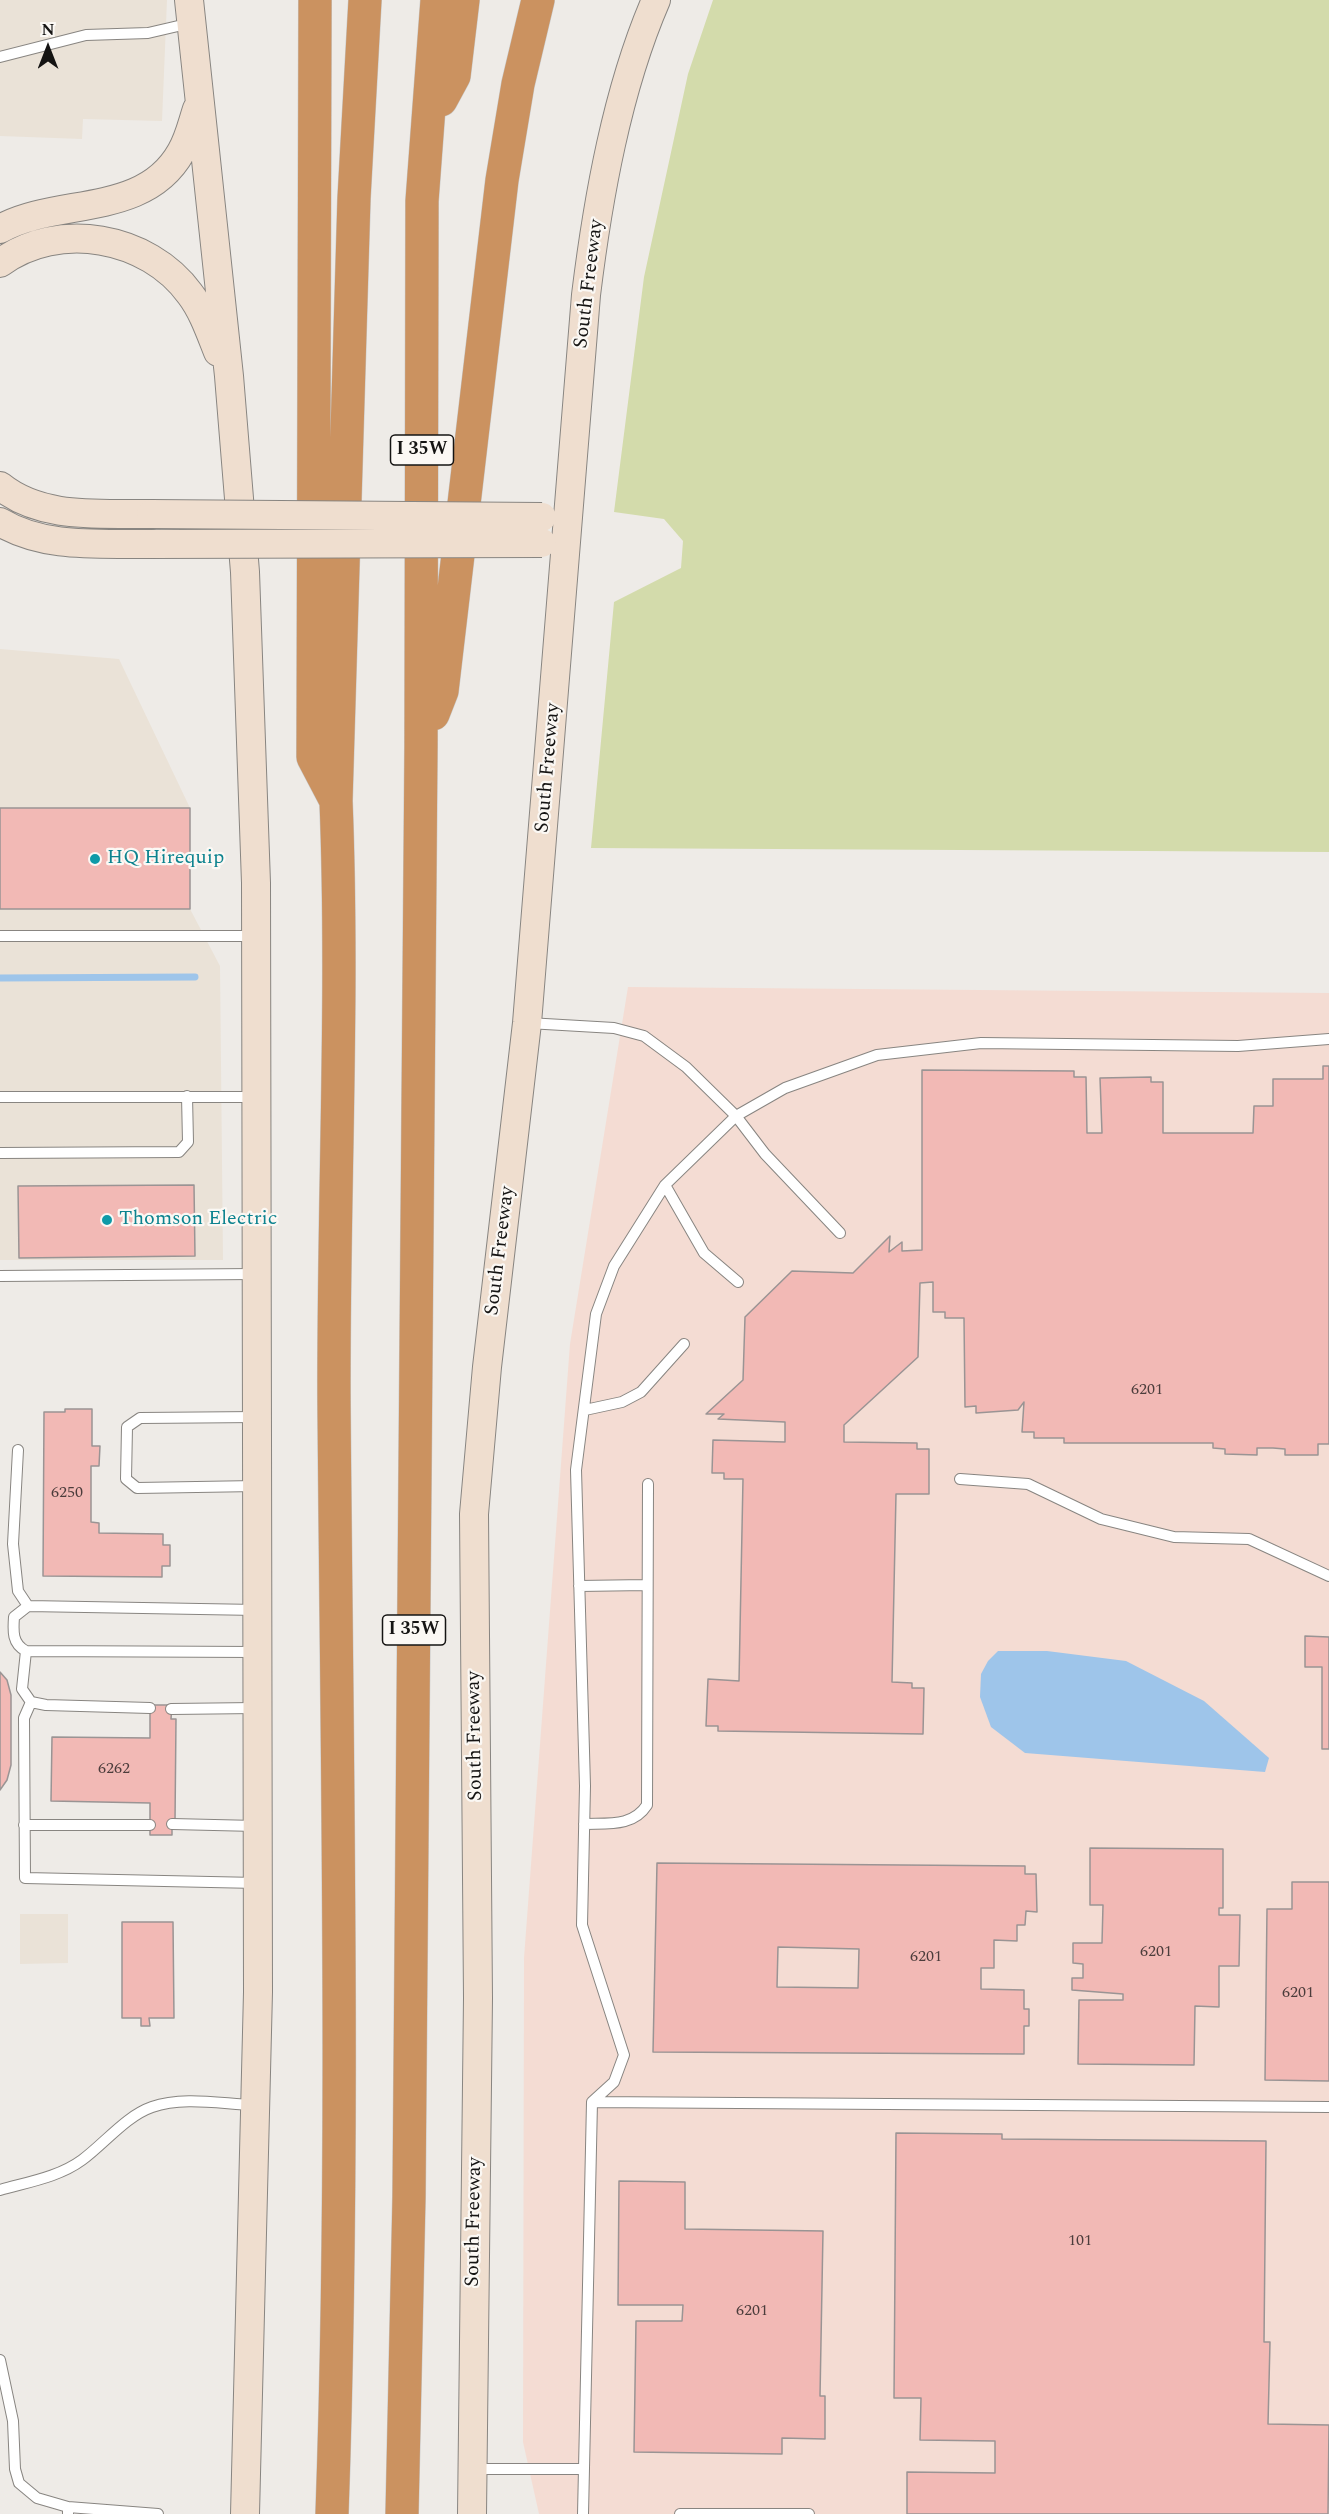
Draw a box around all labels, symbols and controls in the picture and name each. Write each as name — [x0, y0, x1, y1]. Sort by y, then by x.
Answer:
north arrow — [18, 18, 78, 78]
text: N — [41, 18, 55, 42]
street label: South Freeway — [570, 218, 610, 350]
road number: I 35W — [390, 435, 454, 465]
street label: South Freeway — [531, 702, 567, 834]
place label: HQ Hirequip — [107, 847, 224, 871]
marker: HQ Hirequip — [88, 852, 102, 866]
street label: South Freeway — [481, 1185, 521, 1317]
place label: Thomson Electric — [119, 1208, 277, 1232]
marker: Thomson Electric — [100, 1213, 114, 1227]
house number: 6201 — [1131, 1381, 1163, 1401]
house number: 6250 — [51, 1484, 83, 1504]
road number: I 35W — [382, 1615, 446, 1645]
street label: South Freeway — [463, 1671, 489, 1801]
house number: 6262 — [98, 1760, 130, 1780]
house number: 6201 — [1140, 1943, 1172, 1963]
house number: 6201 — [910, 1948, 942, 1968]
house number: 6201 — [1282, 1984, 1314, 2004]
street label: South Freeway — [462, 2157, 488, 2287]
house number: 101 — [1068, 2232, 1092, 2252]
house number: 6201 — [736, 2302, 768, 2322]

